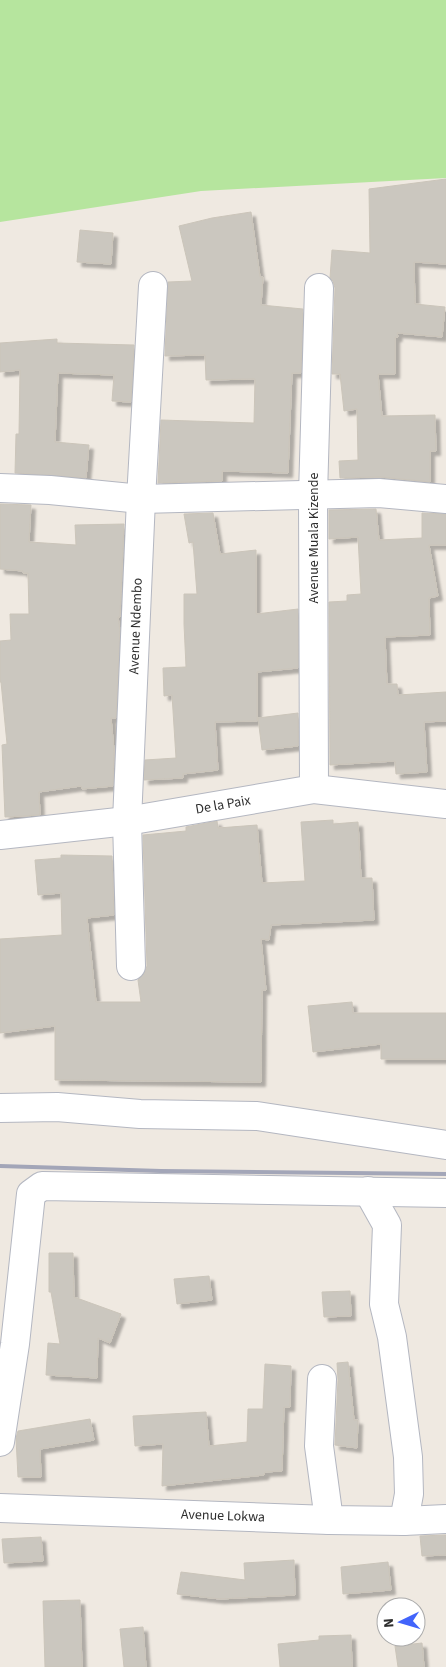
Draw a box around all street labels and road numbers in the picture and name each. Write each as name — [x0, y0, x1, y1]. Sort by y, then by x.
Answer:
street label: Avenue Muala Kizende — [304, 472, 324, 603]
street label: Avenue Ndembo — [124, 577, 148, 675]
street label: De la Paix — [194, 790, 253, 820]
street label: Avenue Lokwa — [181, 1505, 265, 1527]

